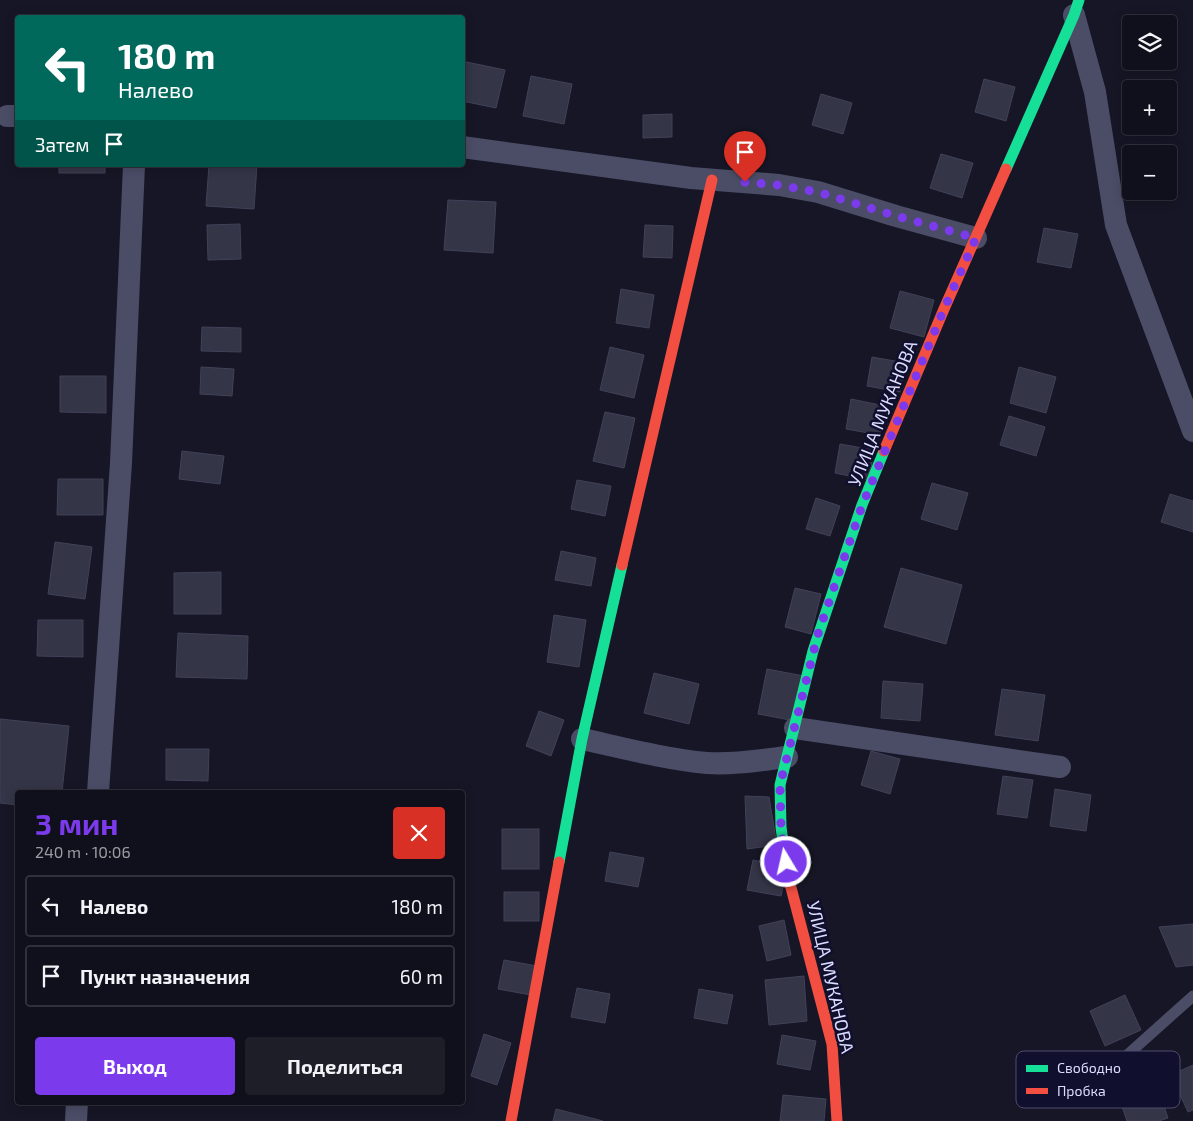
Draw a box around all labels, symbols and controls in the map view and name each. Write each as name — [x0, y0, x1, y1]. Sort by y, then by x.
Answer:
map controls — [1122, 15, 1177, 200]
button: layers — [1122, 15, 1177, 70]
text: 180 m — [118, 34, 215, 76]
icon: left — [35, 35, 100, 100]
text: Налево — [118, 76, 194, 102]
button: + — [1122, 80, 1177, 135]
icon: arrive — [100, 130, 128, 158]
pin — [724, 131, 766, 182]
text: Затем — [35, 133, 90, 156]
icon: arrive — [731, 138, 759, 166]
button: − — [1122, 145, 1177, 200]
street label: УЛИЦА МУКАНОВА — [843, 336, 922, 489]
text: 3 мин — [35, 805, 119, 841]
button: close — [393, 807, 445, 859]
position arrow — [759, 835, 811, 887]
text: 240 m · 10:06 — [35, 842, 131, 861]
icon: left — [37, 892, 65, 920]
text: Налево — [80, 895, 148, 918]
text: 180 m — [392, 895, 443, 918]
street label: УЛИЦА МУКАНОВА — [803, 899, 859, 1056]
icon: arrive — [37, 962, 65, 990]
text: Пункт назначения — [80, 965, 250, 988]
text: 60 m — [400, 965, 443, 988]
button: Выход — [35, 1037, 235, 1095]
button: Поделиться — [245, 1037, 445, 1095]
legend — [1016, 1051, 1180, 1108]
text: Свободно — [1057, 1059, 1121, 1076]
text: Пробка — [1057, 1082, 1106, 1099]

